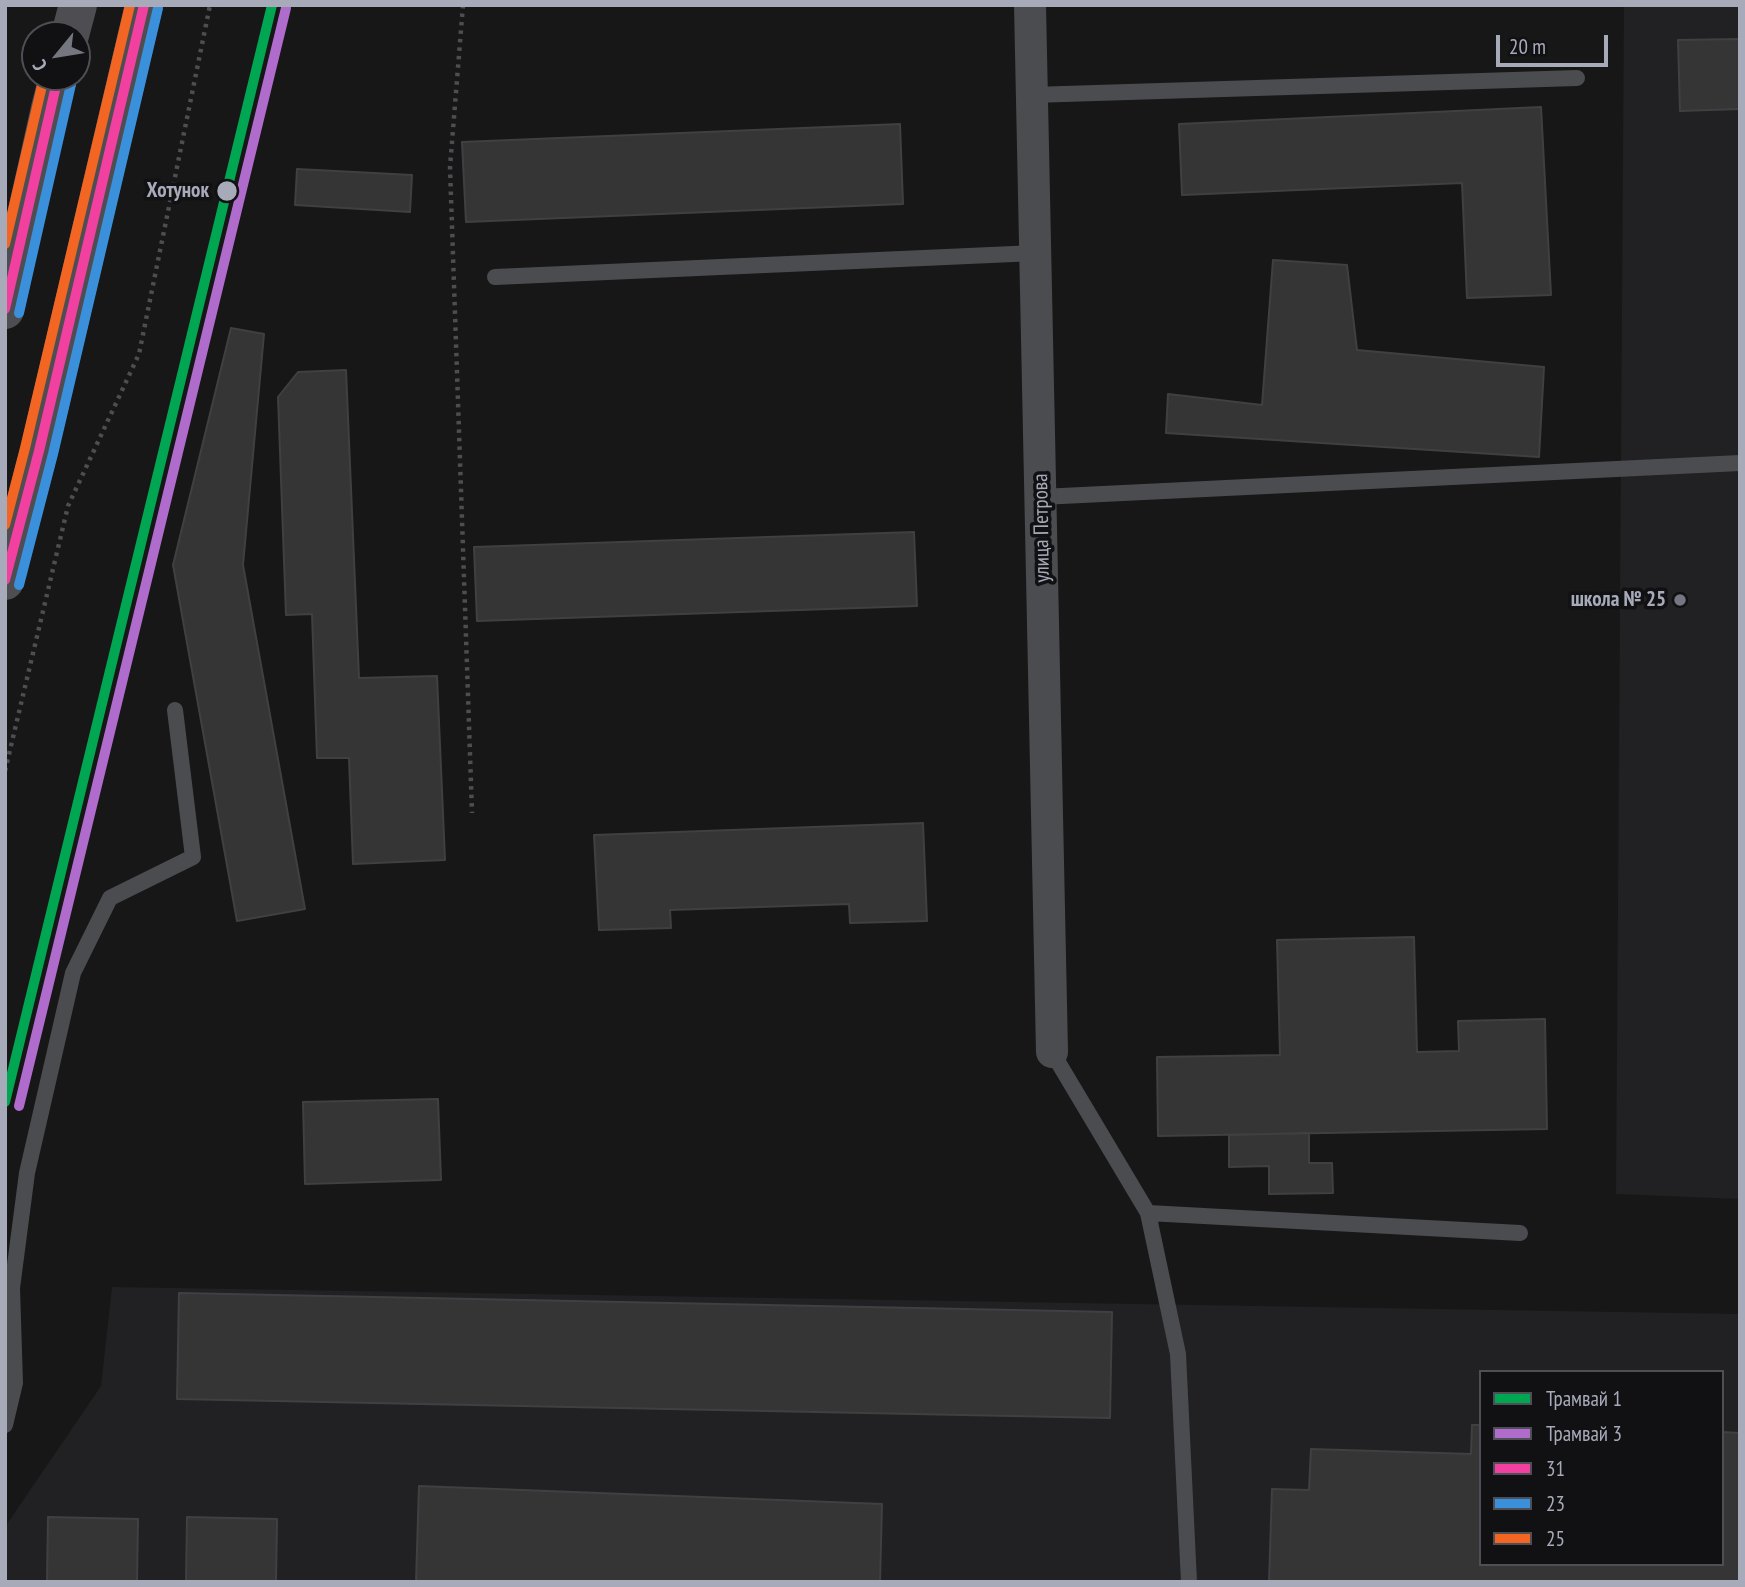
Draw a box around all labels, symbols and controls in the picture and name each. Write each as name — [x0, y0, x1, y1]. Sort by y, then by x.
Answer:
north arrow — [21, 21, 91, 91]
scale bar — [1500, 21, 1612, 65]
text: 20 m — [1509, 33, 1546, 60]
text: С — [27, 56, 52, 75]
place label: Хотунок — [146, 178, 209, 204]
marker: Хотунок — [215, 179, 239, 203]
street label: улица Петрова — [1028, 473, 1056, 583]
place label: школа № 25 — [1571, 587, 1666, 613]
marker: школа № 25 — [1672, 592, 1688, 608]
legend — [1479, 1370, 1724, 1566]
text: Трамвай 1 — [1546, 1385, 1622, 1412]
text: Трамвай 3 — [1546, 1420, 1622, 1447]
text: 31 — [1546, 1455, 1565, 1482]
text: 23 — [1546, 1490, 1565, 1517]
text: 25 — [1546, 1525, 1565, 1552]

